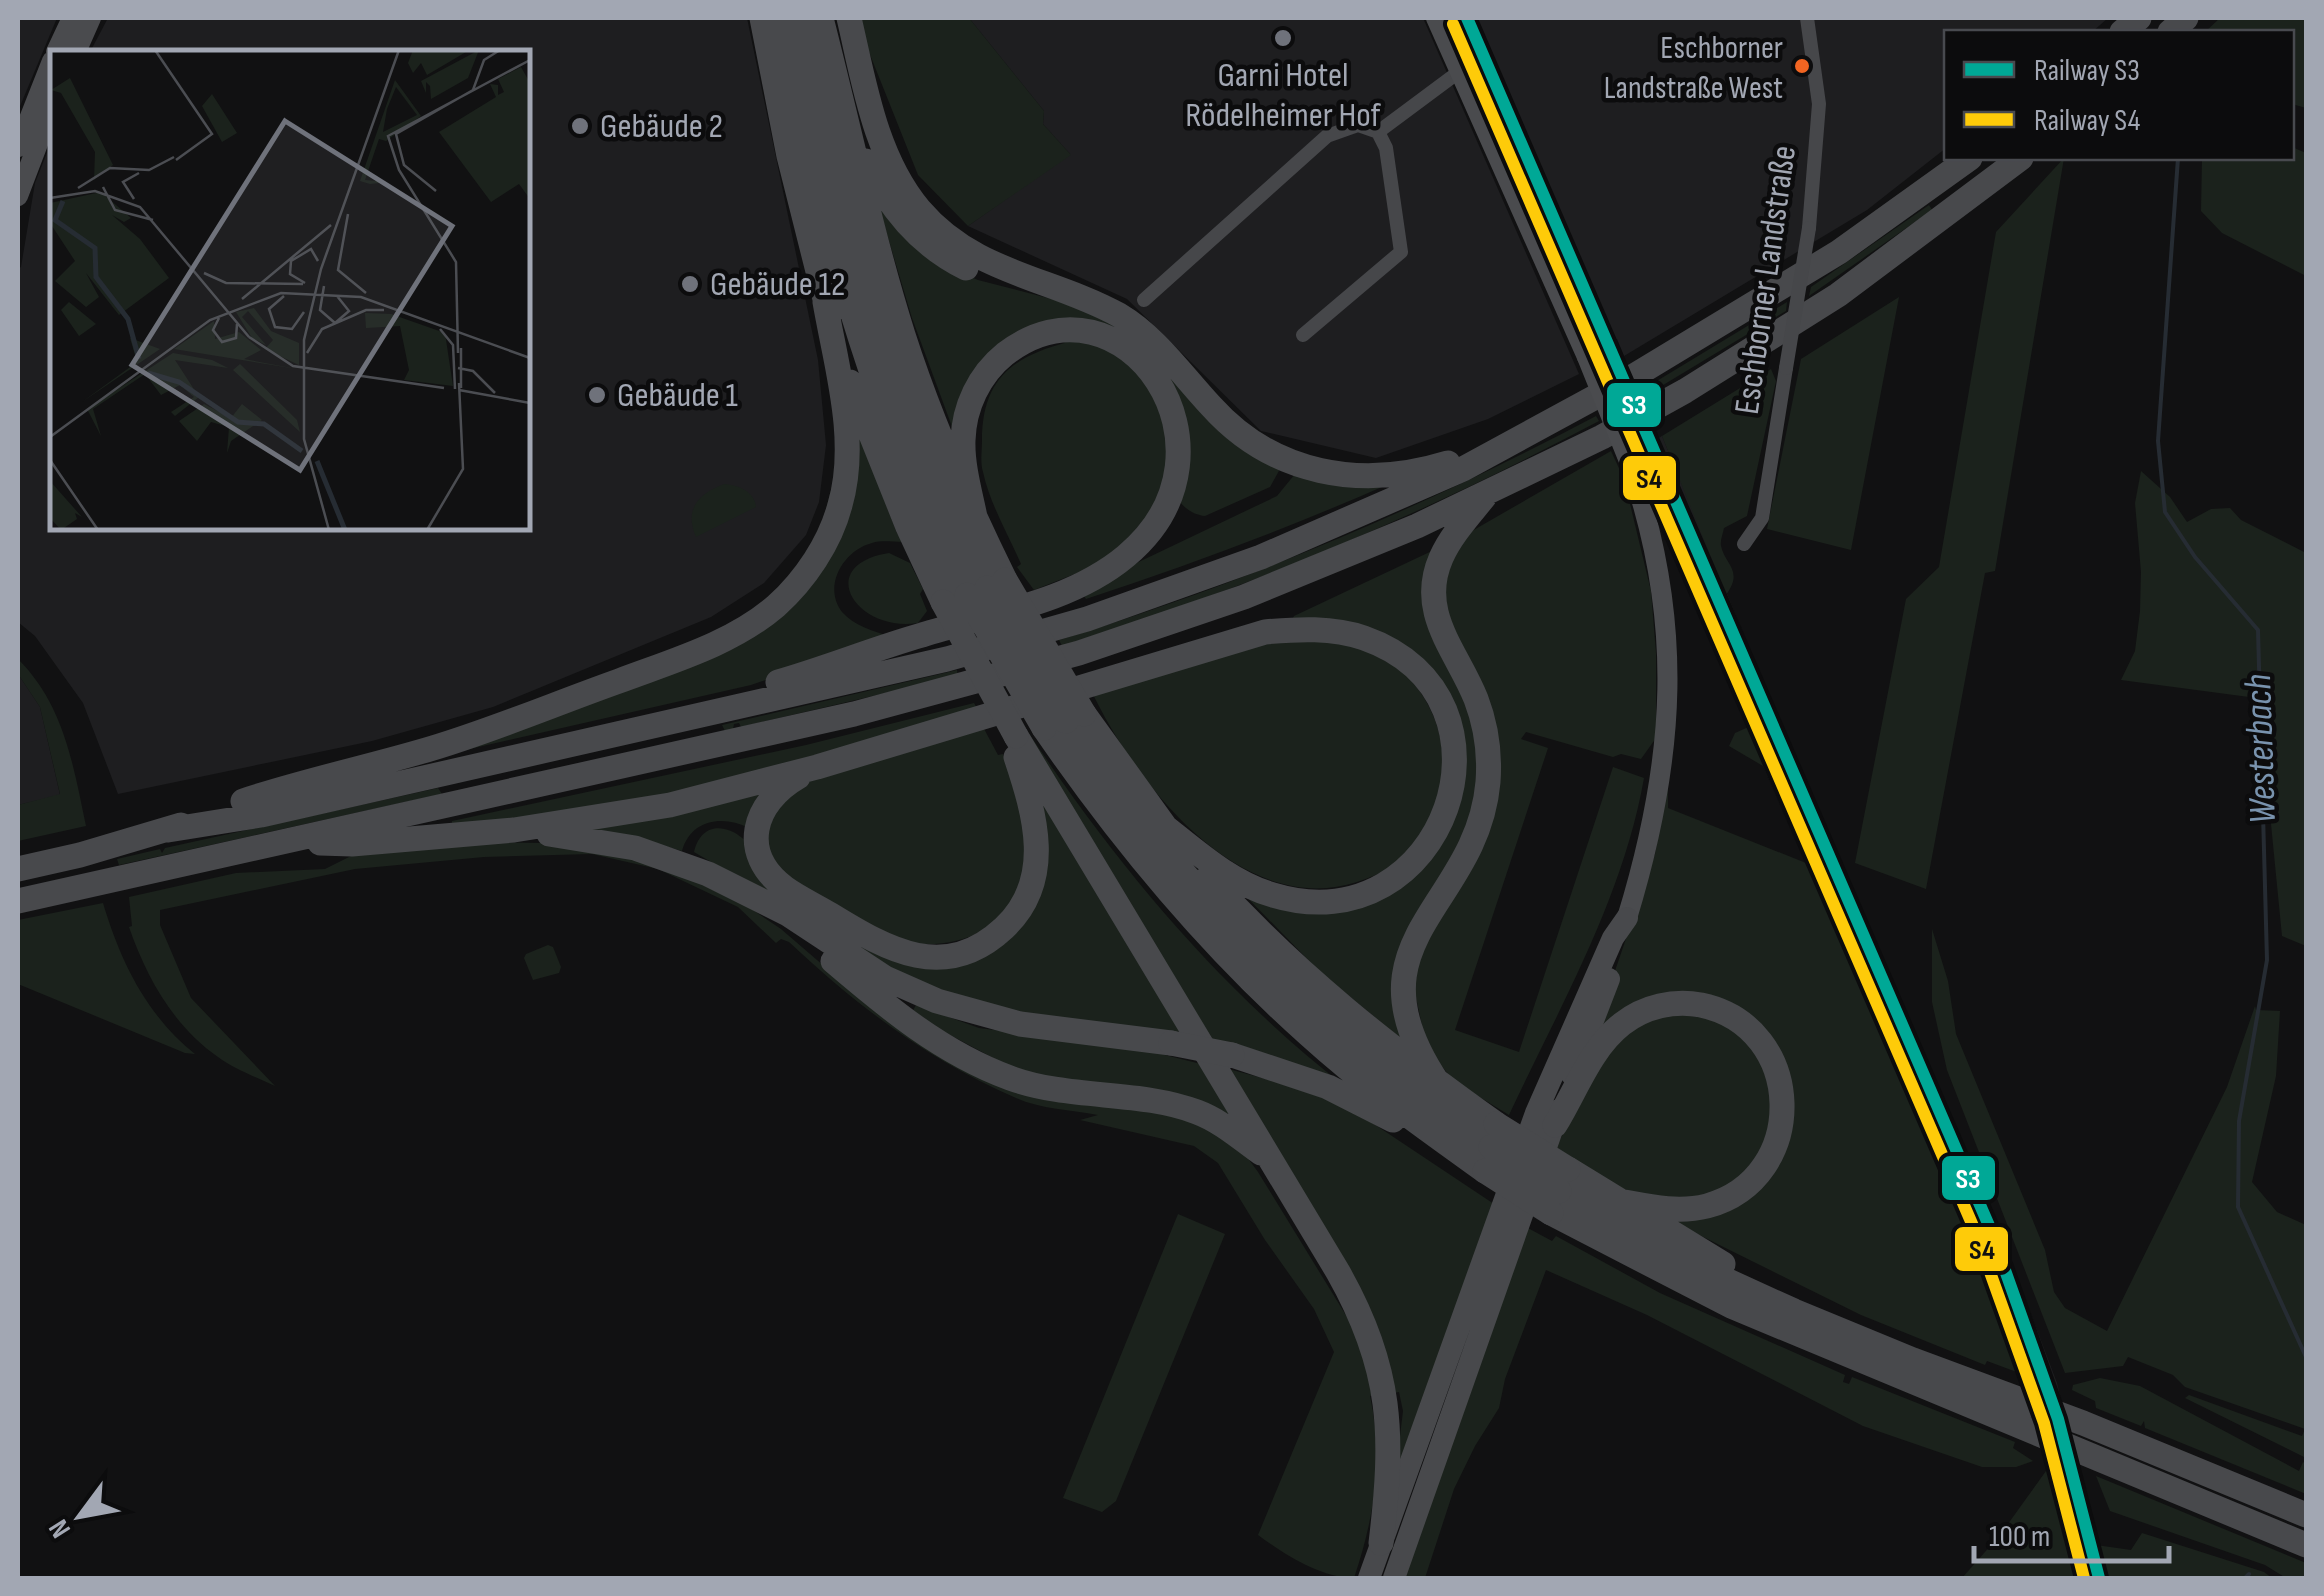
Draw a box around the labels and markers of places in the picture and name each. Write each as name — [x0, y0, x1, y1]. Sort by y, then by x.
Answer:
marker: Garni Hotel Rödelheimer Hof — [1272, 27, 1294, 49]
place label: Eschborner Landstraße West — [1604, 29, 1783, 108]
place label: Garni Hotel Rödelheimer Hof — [1185, 54, 1382, 137]
marker: Eschborner Landstraße West — [1792, 56, 1812, 76]
place label: Gebäude 2 — [600, 105, 723, 148]
marker: Gebäude 2 — [569, 115, 591, 137]
place label: Gebäude 12 — [710, 263, 846, 306]
marker: Gebäude 12 — [679, 273, 701, 295]
place label: Gebäude 1 — [617, 374, 738, 417]
marker: Gebäude 1 — [586, 384, 608, 406]

